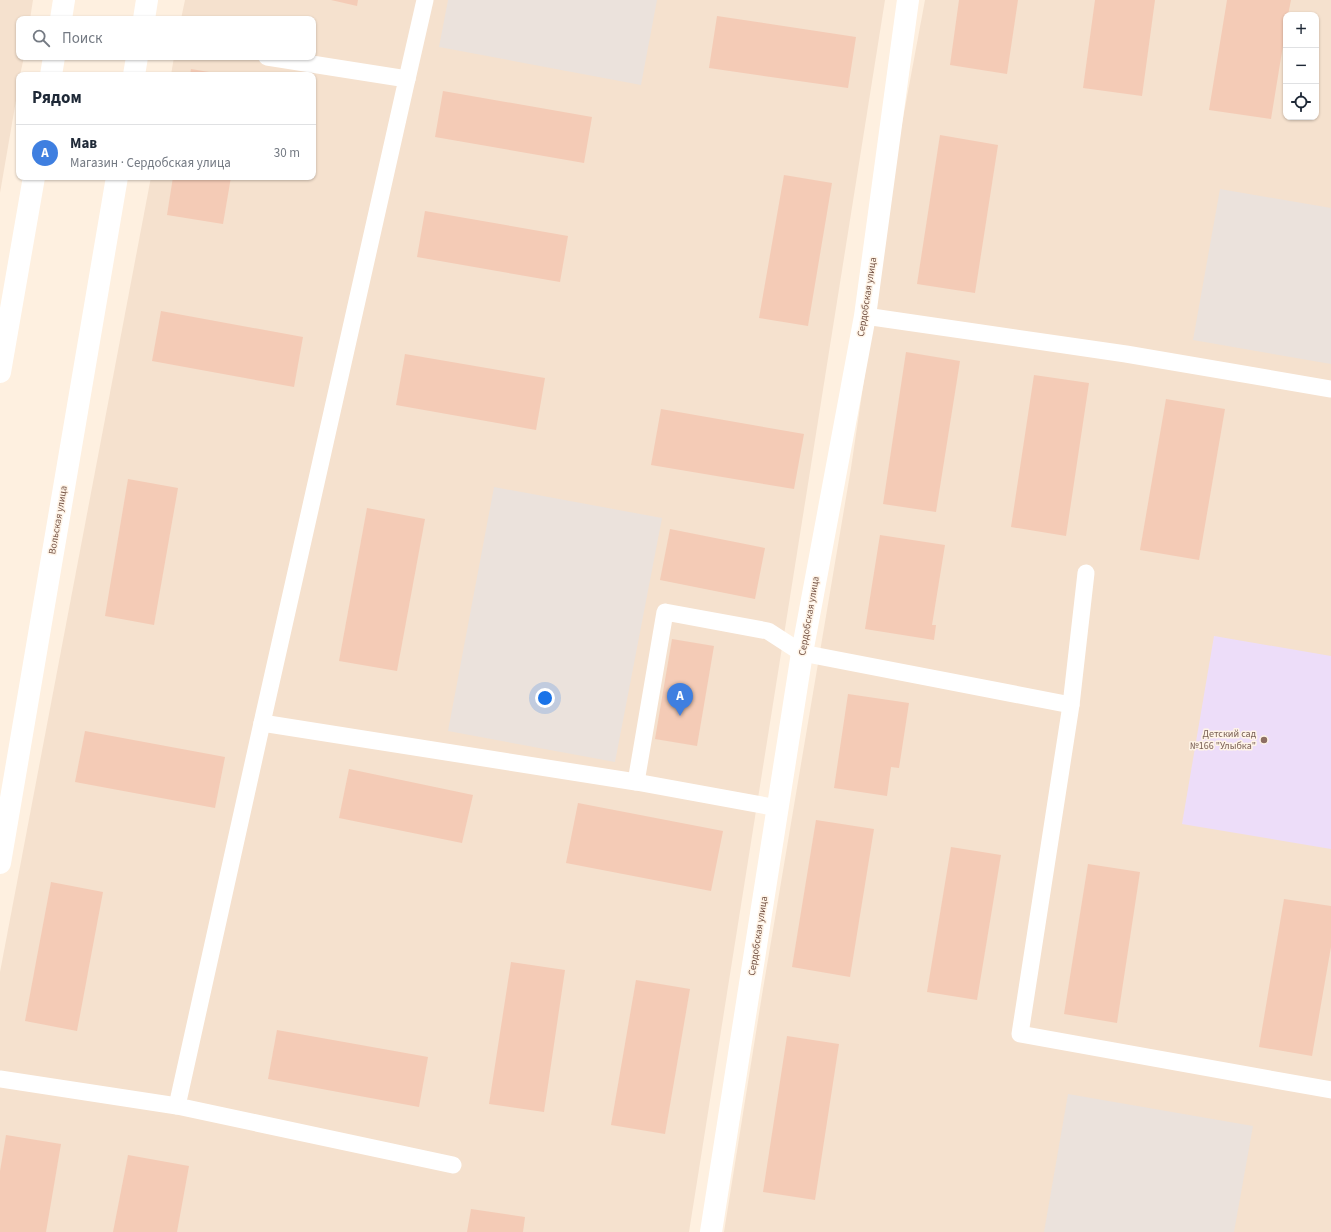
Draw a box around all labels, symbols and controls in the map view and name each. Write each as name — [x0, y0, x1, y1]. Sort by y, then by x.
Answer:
map controls — [1283, 12, 1319, 120]
button: + — [1283, 12, 1319, 48]
search box — [16, 16, 316, 60]
icon: search — [30, 27, 52, 49]
text: Поиск — [62, 28, 103, 49]
button: − — [1283, 48, 1319, 84]
button: locate — [1283, 84, 1319, 120]
text: Рядом — [32, 86, 82, 110]
text: Мав — [70, 133, 97, 154]
text: A — [41, 144, 49, 162]
text: 30 m — [274, 144, 300, 162]
text: Магазин · Сердобская улица — [70, 154, 231, 172]
street label: Сердобская улица — [854, 256, 880, 338]
street label: Вольская улица — [45, 485, 71, 555]
street label: Сердобская улица — [795, 575, 823, 657]
pin: A — [667, 683, 693, 716]
your location — [535, 688, 555, 708]
place label: Детский сад №166 "Улыбка" — [1190, 727, 1257, 753]
marker: Детский сад №166 "Улыбка" — [1259, 735, 1269, 745]
street label: Сердобская улица — [745, 895, 771, 977]

